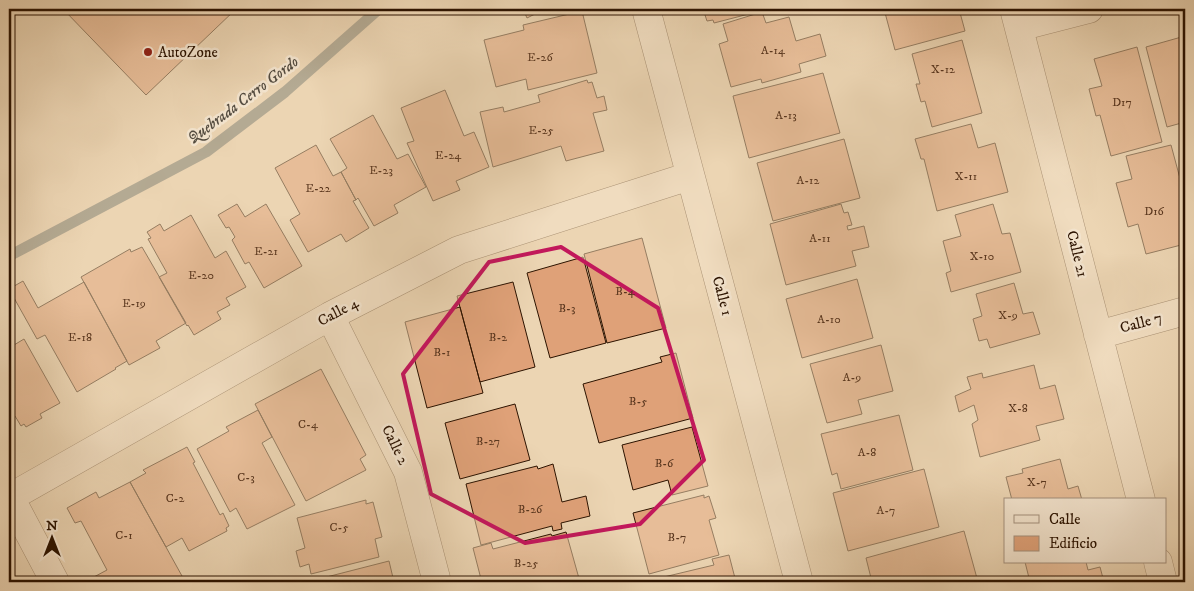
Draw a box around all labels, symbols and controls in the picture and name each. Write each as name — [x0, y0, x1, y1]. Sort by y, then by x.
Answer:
place label: AutoZone — [158, 43, 218, 62]
house number: A-14 — [761, 43, 786, 58]
marker: AutoZone — [142, 46, 154, 58]
house number: E-26 — [527, 50, 554, 65]
water label: Quebrada Cerro Gordo — [183, 52, 303, 148]
house number: X-12 — [931, 62, 955, 77]
house number: D17 — [1112, 95, 1132, 110]
house number: A-13 — [775, 108, 797, 123]
house number: E-25 — [528, 123, 554, 138]
house number: E-24 — [435, 148, 462, 163]
house number: E-23 — [369, 163, 393, 178]
house number: X-11 — [955, 169, 977, 184]
house number: A-12 — [797, 173, 820, 188]
house number: E-22 — [305, 181, 331, 196]
house number: D16 — [1144, 204, 1165, 219]
street label: Calle 21 — [1062, 229, 1092, 279]
house number: A-11 — [809, 231, 831, 246]
house number: E-21 — [254, 244, 278, 259]
house number: X-10 — [970, 249, 994, 264]
house number: E-20 — [188, 268, 214, 283]
street label: Calle 1 — [708, 274, 736, 318]
house number: B-4 — [615, 284, 636, 299]
street label: Calle 4 — [314, 293, 362, 331]
house number: E-19 — [122, 296, 146, 311]
house number: B-3 — [559, 301, 575, 316]
house number: X-9 — [998, 308, 1018, 323]
street label: Calle 7 — [1118, 308, 1164, 338]
house number: A-10 — [817, 312, 841, 327]
house number: E-18 — [68, 330, 92, 345]
house number: B-2 — [489, 330, 507, 345]
house number: B-1 — [434, 345, 450, 360]
house number: A-9 — [843, 370, 861, 385]
house number: B-5 — [629, 394, 647, 409]
house number: X-8 — [1008, 401, 1028, 416]
house number: C-4 — [298, 417, 319, 432]
street label: Calle 2 — [377, 422, 413, 469]
house number: B-27 — [476, 434, 500, 449]
house number: A-8 — [858, 445, 876, 460]
house number: B-6 — [655, 456, 674, 471]
house number: C-3 — [237, 470, 255, 485]
house number: X-7 — [1027, 475, 1047, 490]
house number: C-2 — [166, 491, 184, 506]
legend — [1004, 498, 1166, 564]
house number: B-26 — [518, 502, 543, 517]
house number: A-7 — [877, 503, 895, 518]
text: Calle — [1049, 510, 1081, 529]
north arrow — [28, 514, 78, 564]
text: N — [46, 517, 58, 535]
house number: C-5 — [330, 520, 348, 535]
house number: C-1 — [115, 528, 133, 543]
house number: B-7 — [668, 530, 686, 545]
text: Edificio — [1049, 534, 1097, 553]
house number: B-25 — [514, 556, 538, 571]

